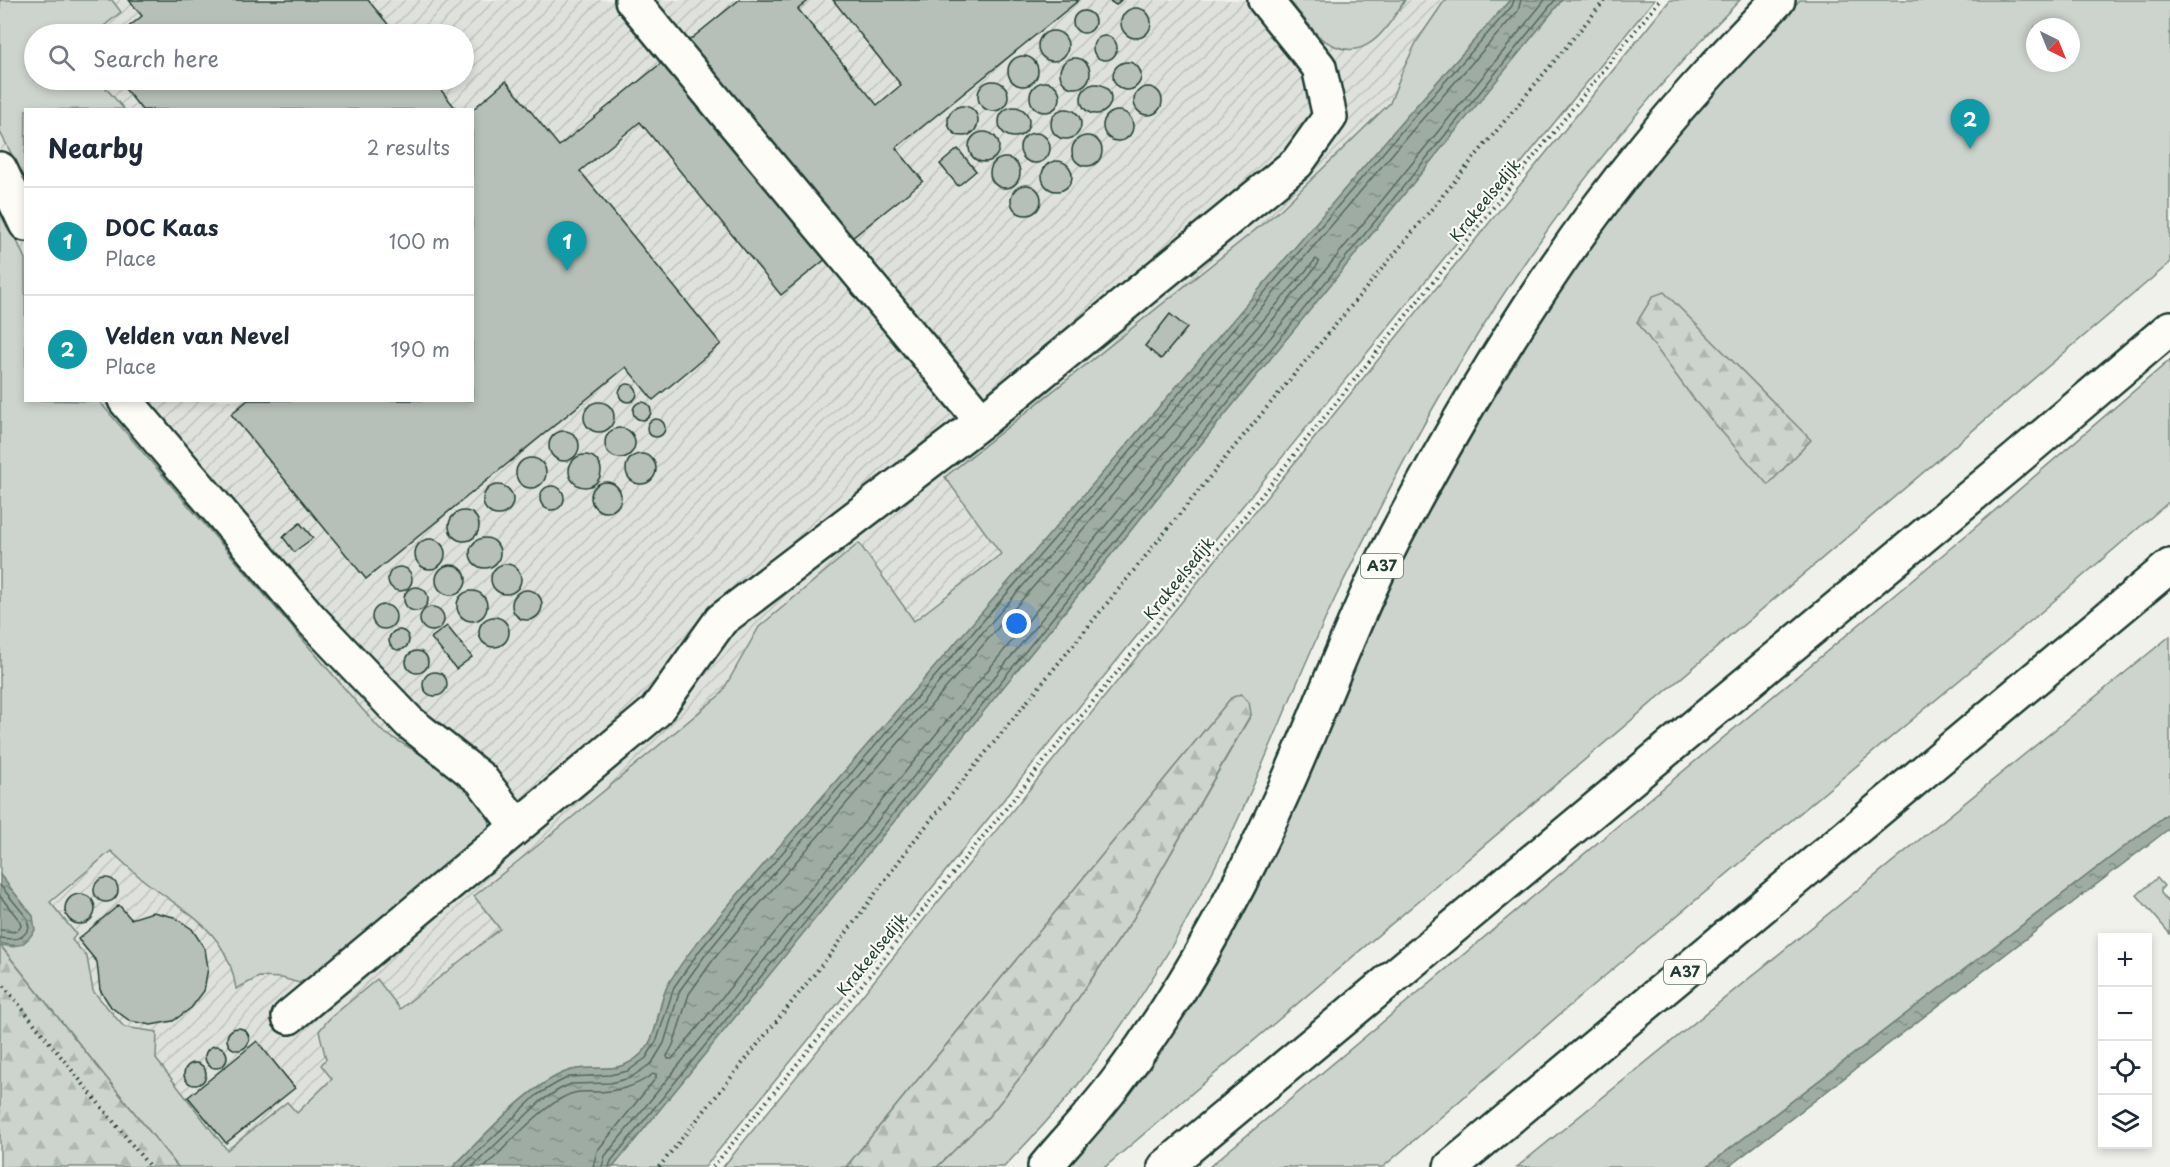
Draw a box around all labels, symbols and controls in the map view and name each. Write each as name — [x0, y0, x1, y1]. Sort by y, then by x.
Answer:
north arrow — [2026, 18, 2080, 72]
search box — [24, 24, 474, 90]
icon: search — [45, 41, 78, 74]
text: Search here — [93, 41, 219, 74]
pin: 2 — [1950, 100, 1990, 149]
text: Nearby — [48, 128, 143, 167]
text: 2 results — [367, 132, 450, 162]
street label: Krakeelsedijk — [1443, 152, 1526, 246]
text: DOC Kaas — [105, 210, 219, 243]
pin: 1 — [548, 222, 586, 271]
text: 1 — [63, 226, 72, 256]
text: 100 m — [389, 226, 450, 256]
text: Place — [105, 243, 156, 273]
text: Velden van Nevel — [105, 318, 290, 351]
text: 2 — [60, 334, 75, 364]
text: 190 m — [391, 334, 450, 364]
text: Place — [105, 351, 156, 381]
street label: Krakeelsedijk — [1137, 530, 1220, 624]
road number: A37 — [1361, 554, 1403, 578]
your location — [1002, 609, 1031, 638]
street label: Krakeelsedijk — [830, 906, 913, 1000]
map controls — [2098, 933, 2152, 1149]
button: + — [2098, 933, 2152, 987]
road number: A37 — [1664, 960, 1706, 984]
button: − — [2098, 987, 2152, 1041]
button: locate — [2098, 1041, 2152, 1095]
button: layers — [2098, 1095, 2152, 1149]

